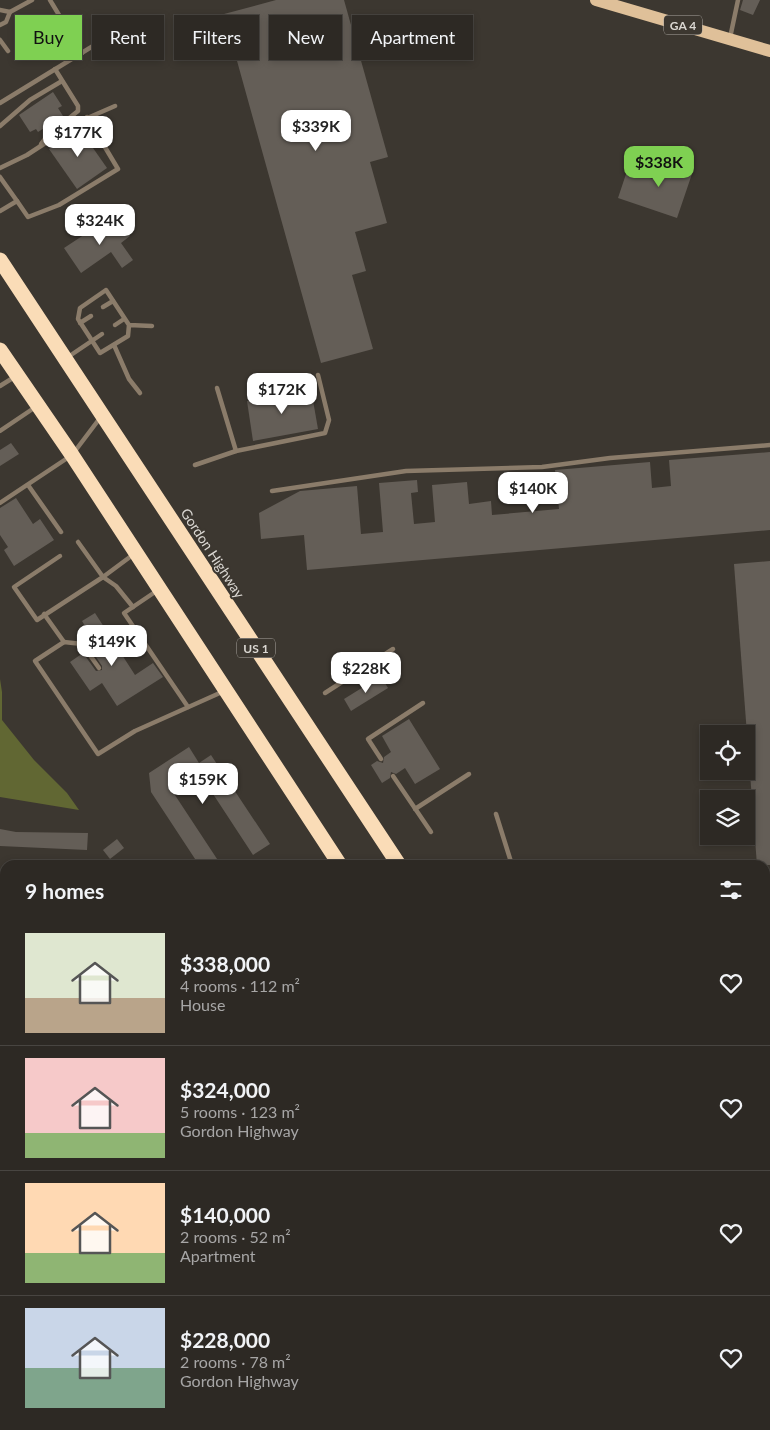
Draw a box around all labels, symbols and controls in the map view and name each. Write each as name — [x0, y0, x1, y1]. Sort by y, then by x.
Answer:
chip: Buy — [15, 15, 82, 60]
chip: Rent — [92, 15, 164, 60]
chip: Filters — [174, 15, 259, 60]
chip: New — [269, 15, 342, 60]
chip: Apartment — [352, 15, 473, 60]
road number: GA 4 — [664, 16, 702, 34]
pin: $339K — [281, 110, 351, 152]
pin: $177K — [43, 116, 113, 158]
text: $339K — [292, 116, 340, 135]
text: $177K — [54, 122, 102, 141]
pin: $338K — [624, 146, 694, 188]
text: $338K — [635, 152, 683, 171]
pin: $324K — [65, 204, 135, 246]
text: $324K — [76, 210, 124, 229]
pin: $172K — [247, 372, 317, 415]
text: $172K — [258, 379, 306, 398]
pin: $140K — [498, 472, 568, 514]
text: $140K — [509, 478, 557, 497]
street label: Gordon Highway — [178, 505, 249, 602]
pin: $149K — [77, 624, 147, 667]
text: $149K — [88, 631, 136, 650]
road number: US 1 — [237, 638, 275, 658]
pin: $228K — [331, 652, 401, 694]
text: $228K — [342, 658, 390, 677]
map controls — [700, 725, 755, 845]
button: locate — [700, 725, 755, 780]
pin: $159K — [168, 762, 238, 805]
text: $159K — [179, 769, 227, 788]
button: layers — [700, 790, 755, 845]
icon: filters — [717, 876, 745, 904]
text: 9 homes — [25, 878, 104, 903]
text: $338,000 — [180, 951, 270, 976]
icon: home — [65, 953, 125, 1013]
icon: heart — [717, 969, 745, 997]
text: 4 rooms · 112 m² — [180, 976, 300, 995]
text: House — [180, 995, 225, 1014]
text: $324,000 — [180, 1077, 270, 1102]
icon: home — [65, 1078, 125, 1138]
icon: heart — [717, 1094, 745, 1122]
text: 5 rooms · 123 m² — [180, 1102, 300, 1121]
text: Gordon Highway — [180, 1121, 299, 1140]
text: $140,000 — [180, 1202, 270, 1227]
icon: home — [65, 1203, 125, 1263]
icon: heart — [717, 1219, 745, 1247]
text: 2 rooms · 52 m² — [180, 1227, 291, 1246]
text: Apartment — [180, 1246, 255, 1265]
text: $228,000 — [180, 1327, 270, 1352]
icon: home — [65, 1328, 125, 1388]
icon: heart — [717, 1344, 745, 1372]
text: 2 rooms · 78 m² — [180, 1352, 291, 1371]
text: Gordon Highway — [180, 1371, 299, 1390]

